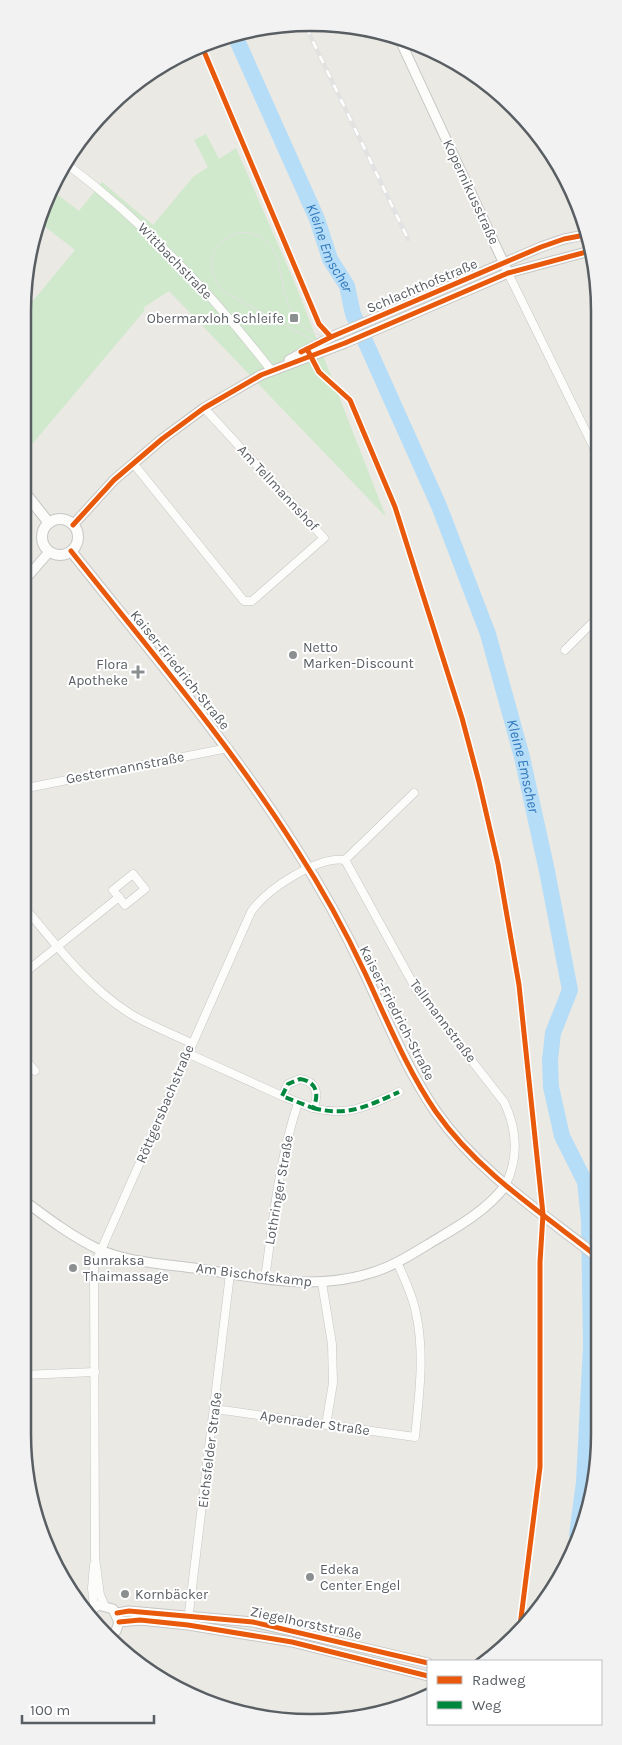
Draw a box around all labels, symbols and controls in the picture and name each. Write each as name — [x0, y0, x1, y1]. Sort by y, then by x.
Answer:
street label: Kopernikusstraße — [439, 137, 503, 247]
water label: Kleine Emscher — [302, 200, 357, 294]
street label: Wittbachstraße — [134, 219, 216, 303]
street label: Schlachthofstraße — [364, 255, 480, 317]
place label: Obermarxloh Schleife — [147, 310, 284, 327]
marker: Obermarxloh Schleife — [288, 312, 300, 324]
street label: Am Tellmannshof — [234, 441, 322, 535]
street label: Kaiser-Friedrich-Straße — [127, 607, 233, 733]
place label: Netto Marken-Discount — [303, 639, 414, 672]
marker: Netto Marken-Discount — [287, 649, 299, 661]
place label: Flora Apotheke — [68, 656, 128, 689]
marker: Flora Apotheke — [132, 666, 144, 678]
water label: Kleine Emscher — [503, 717, 543, 815]
street label: Gestermannstraße — [65, 748, 185, 788]
street label: Kaiser-Friedrich-Straße — [356, 943, 438, 1083]
street label: Tellmannstraße — [406, 976, 480, 1066]
street label: Röttgersbachstraße — [132, 1042, 198, 1166]
street label: Lothringer Straße — [261, 1134, 297, 1246]
place label: Bunraksa Thaimassage — [83, 1252, 169, 1285]
street label: Am Bischofskamp — [195, 1259, 313, 1291]
marker: Bunraksa Thaimassage — [67, 1262, 79, 1274]
street label: Eichsfelder Straße — [194, 1391, 226, 1509]
street label: Apenrader Straße — [259, 1407, 371, 1439]
place label: Edeka Center Engel — [320, 1561, 400, 1594]
marker: Edeka Center Engel — [304, 1571, 316, 1583]
place label: Kornbäcker — [135, 1586, 209, 1603]
marker: Kornbäcker — [119, 1588, 131, 1600]
street label: Ziegelhorststraße — [249, 1603, 363, 1643]
legend — [427, 1660, 602, 1725]
text: Radweg — [472, 1671, 526, 1689]
scale bar — [22, 1692, 155, 1724]
text: Weg — [472, 1696, 502, 1714]
text: 100 m — [30, 1701, 70, 1719]

